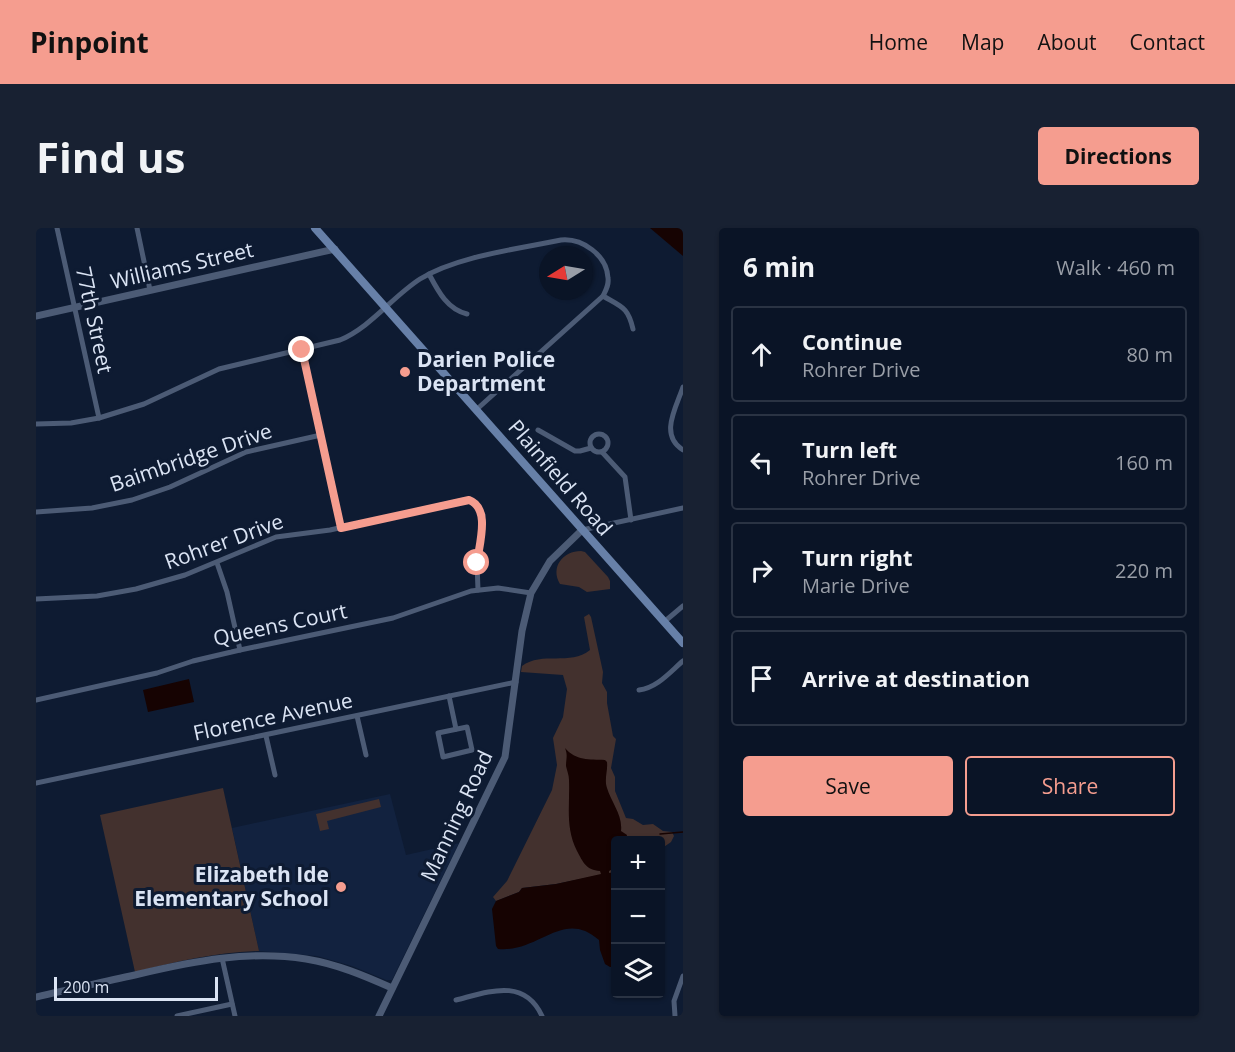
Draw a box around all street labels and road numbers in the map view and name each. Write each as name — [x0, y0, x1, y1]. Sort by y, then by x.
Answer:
street label: Williams Street — [108, 235, 256, 295]
street label: 77th Street — [70, 264, 120, 376]
street label: Plainfield Road — [502, 413, 619, 541]
street label: Baimbridge Drive — [106, 416, 275, 498]
street label: Rohrer Drive — [160, 507, 287, 575]
street label: Queens Court — [210, 596, 349, 652]
street label: Florence Avenue — [190, 685, 355, 747]
street label: Manning Road — [414, 746, 499, 886]

